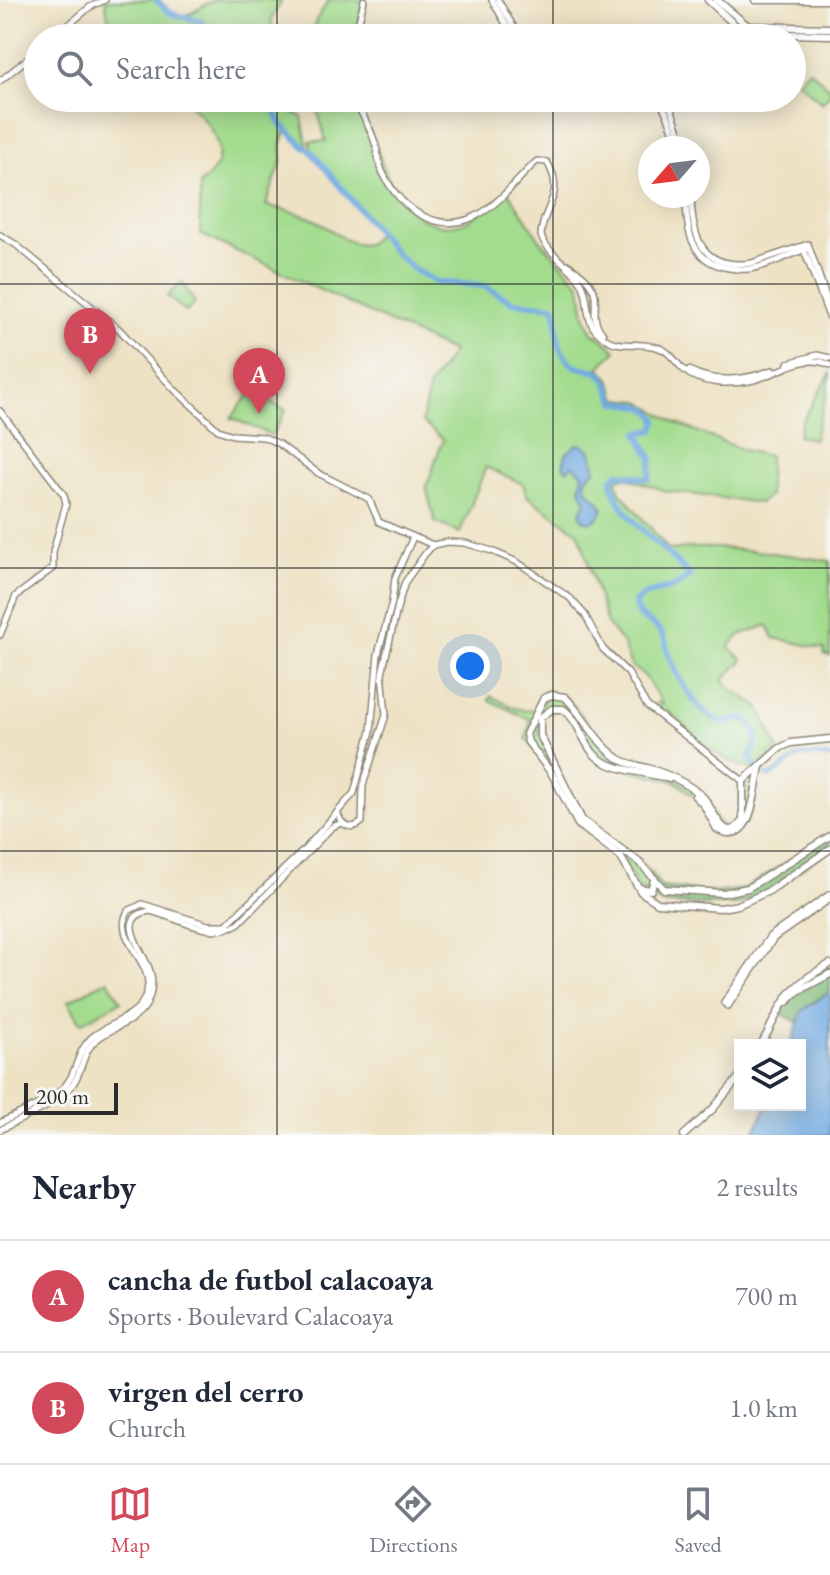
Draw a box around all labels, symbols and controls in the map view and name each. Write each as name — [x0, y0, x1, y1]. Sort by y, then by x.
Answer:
search box — [24, 24, 806, 112]
icon: search — [52, 46, 96, 90]
text: Search here — [116, 49, 246, 88]
north arrow — [638, 136, 710, 208]
pin: B — [64, 308, 116, 374]
pin: A — [233, 348, 285, 414]
your location — [450, 646, 490, 686]
map controls — [734, 1039, 806, 1111]
button: layers — [734, 1039, 806, 1111]
scale bar — [24, 1079, 118, 1115]
text: 200 m — [36, 1082, 89, 1111]
text: Nearby — [32, 1165, 136, 1209]
text: 2 results — [717, 1170, 798, 1204]
text: cancha de futbol calacoaya — [108, 1260, 433, 1299]
text: A — [49, 1279, 67, 1313]
text: 700 m — [735, 1279, 798, 1313]
text: Sports · Boulevard Calacoaya — [108, 1299, 393, 1333]
text: virgen del cerro — [108, 1372, 304, 1411]
text: B — [50, 1391, 66, 1425]
text: 1.0 km — [729, 1391, 798, 1425]
text: Church — [108, 1411, 186, 1445]
tab: Map — [108, 1482, 152, 1559]
tab: Directions — [369, 1482, 458, 1559]
tab: Saved — [674, 1482, 722, 1559]

